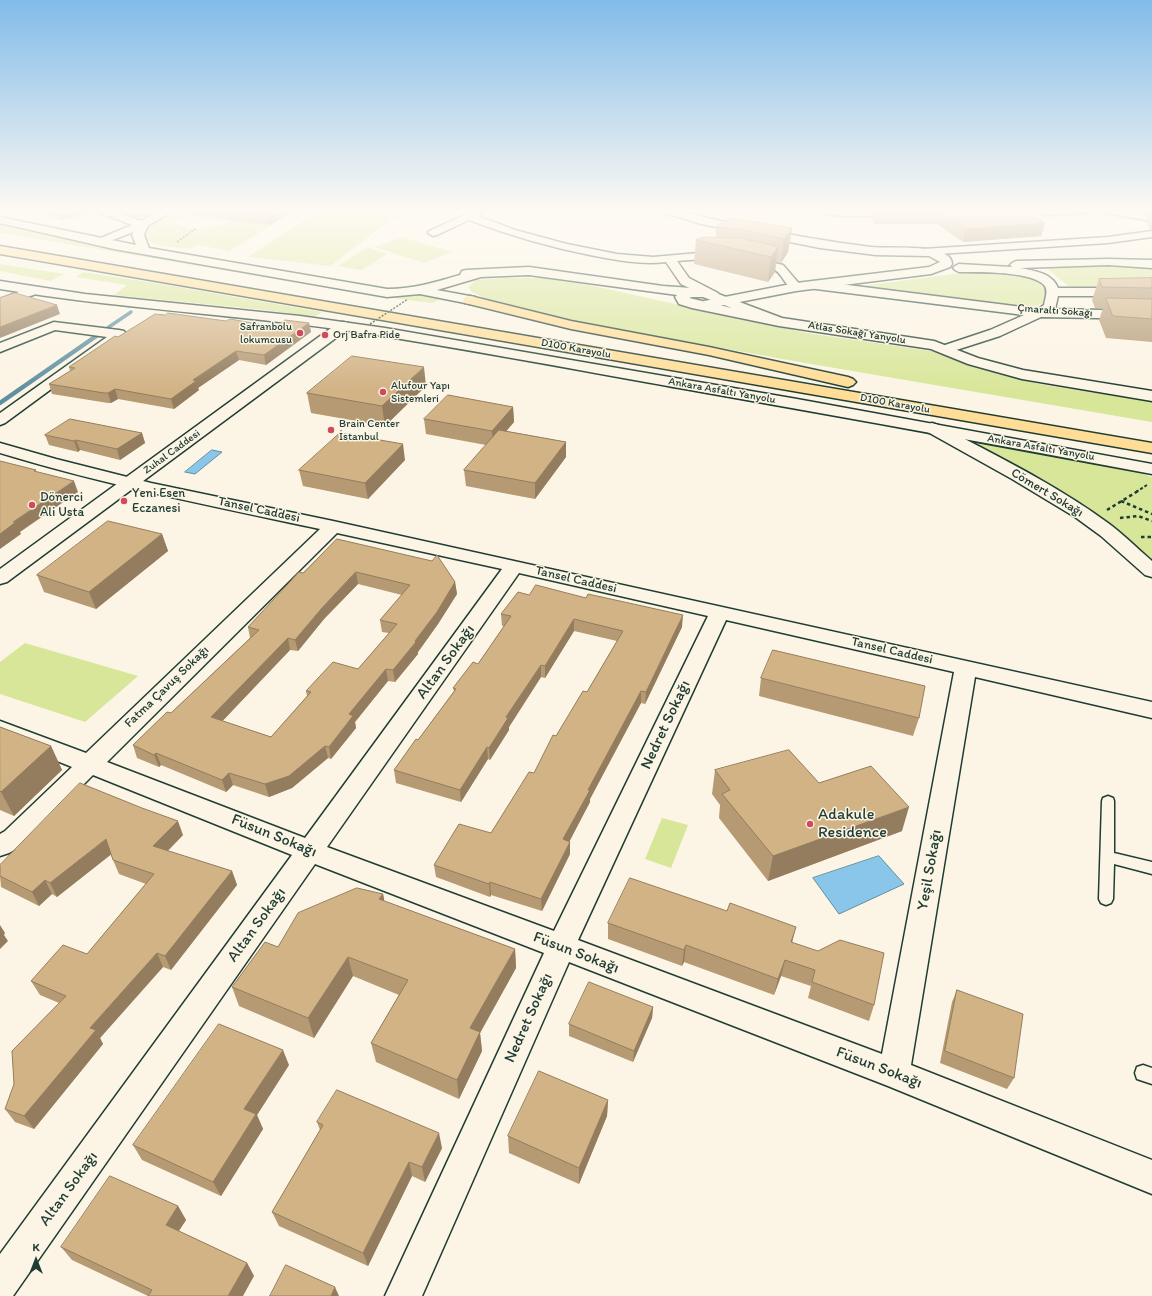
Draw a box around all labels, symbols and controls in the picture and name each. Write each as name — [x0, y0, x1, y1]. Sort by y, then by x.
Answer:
street label: Çınaraltı Sokağı — [1017, 302, 1093, 320]
street label: Atlas Sokağı Yanyolu — [807, 319, 907, 347]
place label: Safranbolu lokumcusu — [240, 320, 292, 346]
marker: Safranbolu lokumcusu — [295, 328, 305, 338]
place label: Orj Bafra Pide — [333, 328, 400, 342]
marker: Orj Bafra Pide — [320, 330, 330, 340]
street label: D100 Karayolu — [540, 336, 612, 362]
street label: Ankara Asfaltı Yanyolu — [667, 375, 777, 407]
place label: Alufour Yapı Sistemleri — [391, 379, 450, 405]
marker: Alufour Yapı Sistemleri — [378, 387, 388, 397]
street label: D100 Karayolu — [859, 391, 931, 417]
place label: Brain Center İstanbul — [339, 417, 400, 443]
marker: Brain Center İstanbul — [326, 425, 336, 435]
street label: Zuhal Caddesi — [141, 427, 203, 477]
street label: Ankara Asfaltı Yanyolu — [986, 432, 1096, 464]
street label: Cömert Sokağı — [1008, 465, 1086, 521]
place label: Yeni Esen Eczanesi — [132, 486, 185, 517]
place label: Dönerci Ali Usta — [40, 490, 84, 521]
street label: Tansel Caddesi — [217, 494, 301, 526]
marker: Yeni Esen Eczanesi — [119, 496, 129, 506]
marker: Dönerci Ali Usta — [27, 500, 37, 510]
street label: Tansel Caddesi — [534, 563, 618, 597]
street label: Altan Sokağı — [413, 621, 479, 703]
street label: Tansel Caddesi — [850, 634, 934, 668]
street label: Fatma Çavuş Sokağı — [121, 643, 213, 731]
street label: Nedret Sokağı — [637, 677, 695, 773]
place label: Adakule Residence — [818, 805, 887, 843]
street label: Füsun Sokağı — [228, 810, 320, 862]
marker: Adakule Residence — [805, 819, 815, 829]
street label: Yeşil Sokağı — [913, 828, 947, 912]
street label: Altan Sokağı — [224, 884, 290, 966]
street label: Füsun Sokağı — [530, 928, 622, 978]
street label: Nedret Sokağı — [501, 970, 557, 1066]
street label: Füsun Sokağı — [833, 1043, 925, 1093]
street label: Altan Sokağı — [36, 1148, 102, 1230]
north arrow — [16, 1240, 56, 1280]
text: K — [32, 1241, 40, 1254]

